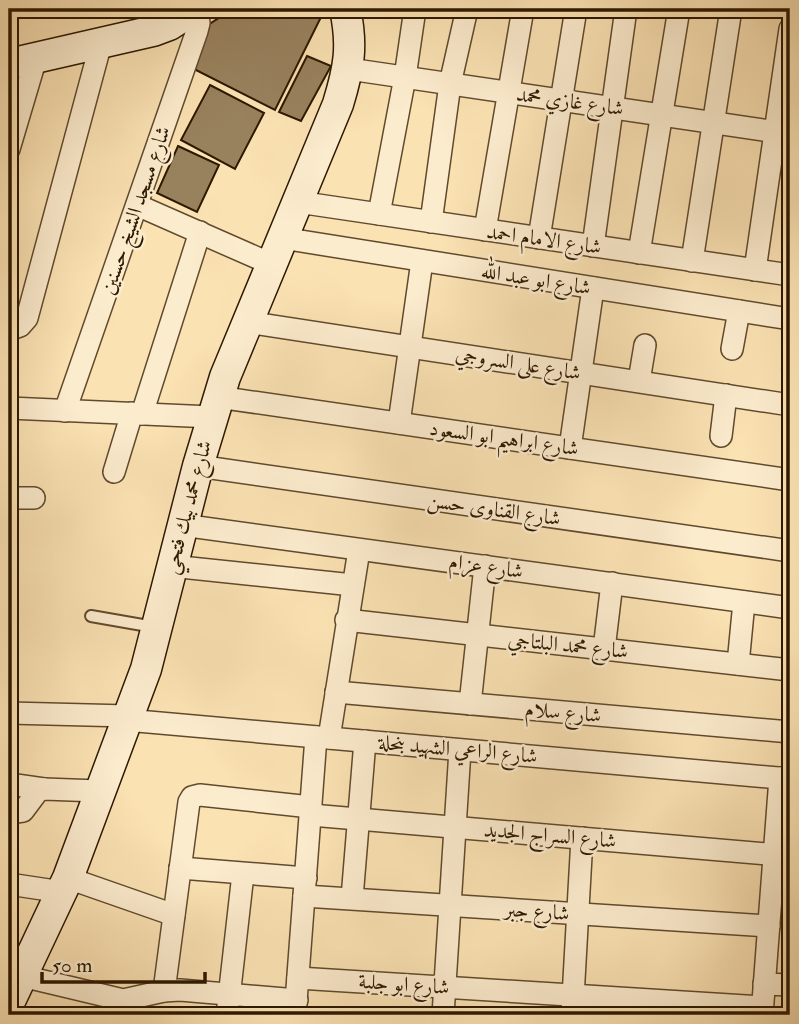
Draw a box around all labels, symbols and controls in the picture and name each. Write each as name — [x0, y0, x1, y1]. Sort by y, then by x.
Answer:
street label: شارع غازي محمد — [514, 81, 625, 126]
street label: شارع مسجد الشيخ حسنين — [94, 122, 182, 300]
street label: شارع الامام احمد — [484, 218, 603, 265]
street label: شارع ابو عبد الله — [479, 254, 593, 305]
street label: شارع على السروجي — [453, 340, 583, 391]
street label: شارع ابراهيم ابو السعود — [427, 415, 580, 469]
street label: شارع محمد بيك فتحي — [157, 437, 224, 579]
street label: شارع القناوى حسن — [425, 487, 562, 536]
street label: شارع عزام — [446, 548, 525, 589]
street label: شارع محمد البلتاجي — [506, 626, 629, 669]
street label: شارع سلام — [523, 696, 602, 733]
street label: شارع الراعي الشهيد بنحلة — [376, 729, 539, 774]
street label: شارع السراج الجديد — [482, 816, 617, 860]
street label: شارع جبر — [501, 896, 570, 931]
scale bar — [42, 940, 205, 984]
text: 50 m — [52, 952, 93, 979]
street label: شارع ابو جلبة — [357, 968, 450, 1005]

